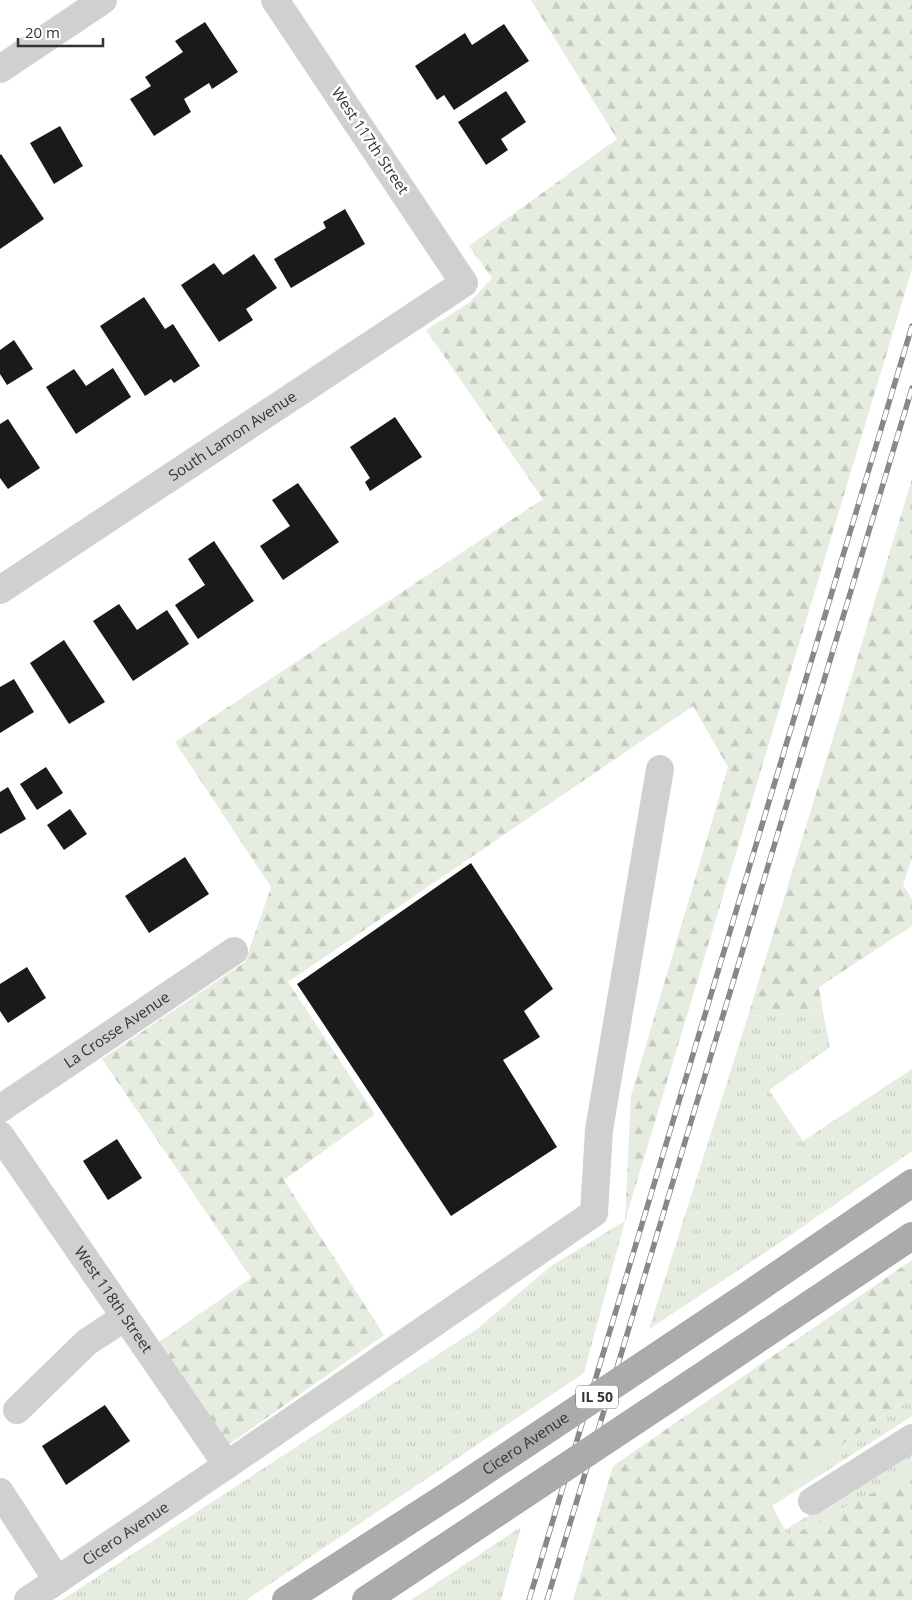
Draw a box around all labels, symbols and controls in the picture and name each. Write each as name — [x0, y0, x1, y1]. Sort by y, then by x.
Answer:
scale bar — [18, 15, 102, 47]
text: 20 m — [25, 22, 60, 42]
street label: West 117th Street — [328, 83, 414, 198]
street label: South Lamon Avenue — [164, 386, 300, 485]
street label: La Crosse Avenue — [59, 986, 173, 1072]
street label: West 118th Street — [71, 1242, 158, 1356]
road number: IL 50 — [576, 1385, 618, 1408]
street label: Cicero Avenue — [478, 1407, 572, 1479]
street label: Cicero Avenue — [78, 1497, 172, 1569]

